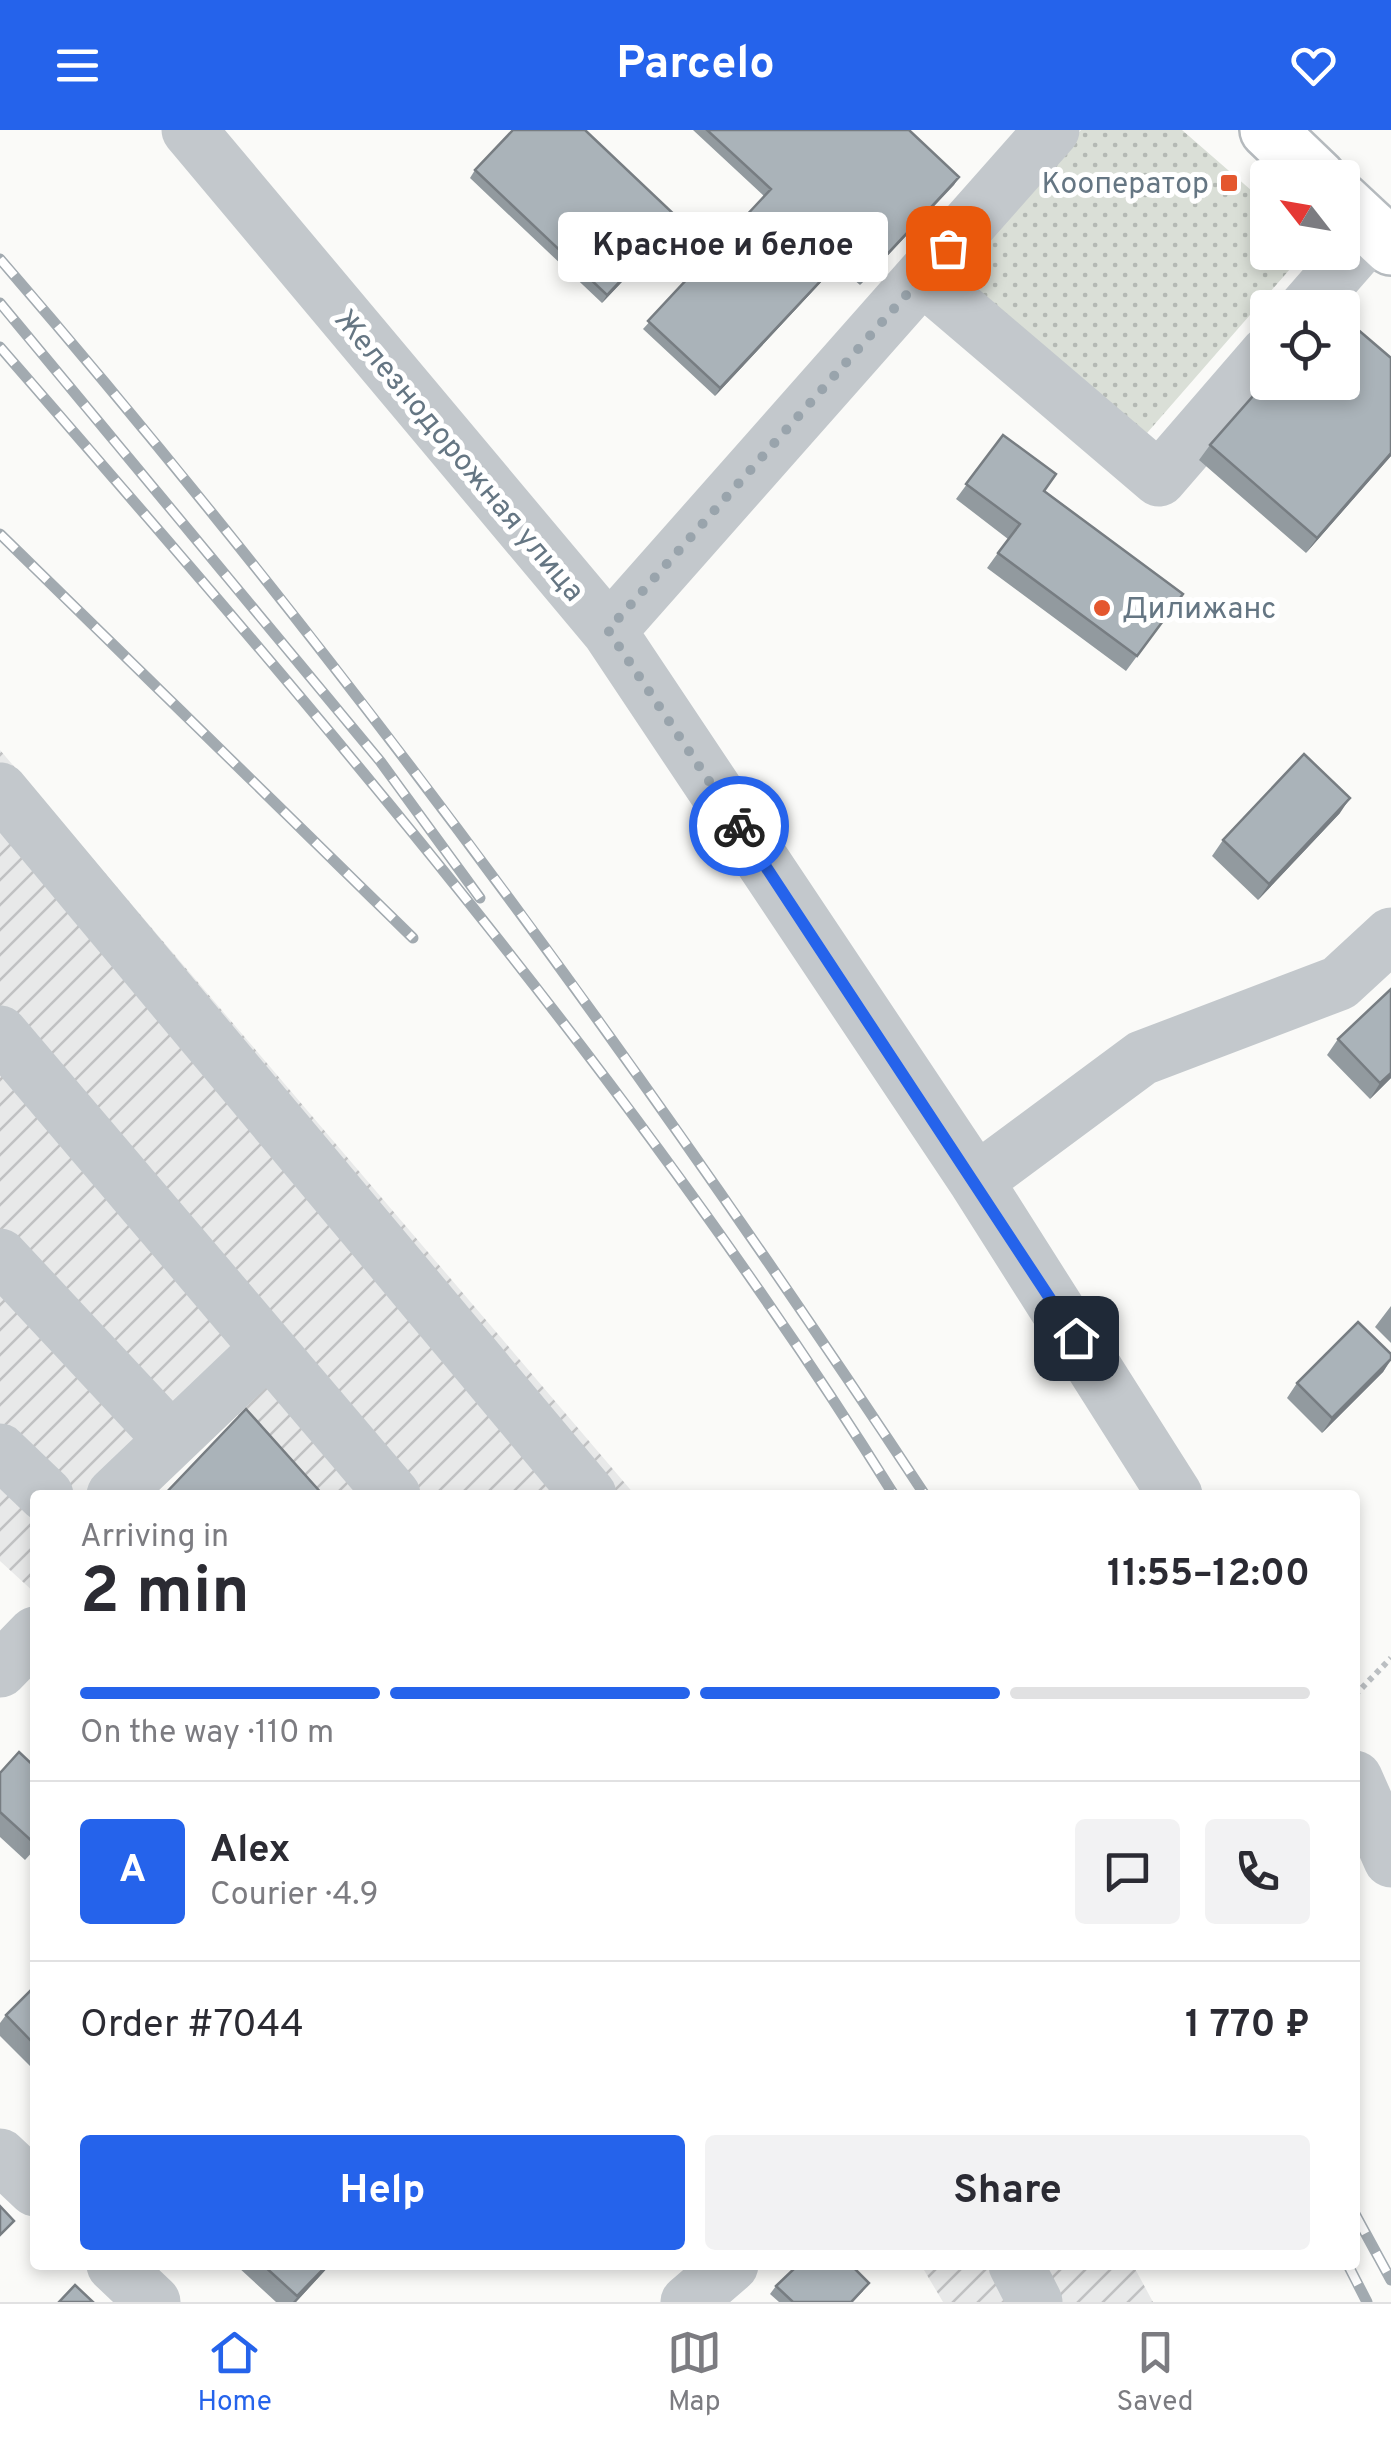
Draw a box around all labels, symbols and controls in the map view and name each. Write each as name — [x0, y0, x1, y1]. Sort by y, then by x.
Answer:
text: Parcelo — [616, 37, 775, 94]
icon: menu — [50, 38, 105, 93]
icon: heart — [1286, 38, 1341, 93]
north arrow — [1250, 160, 1360, 270]
map controls — [1250, 160, 1360, 400]
place label: Кооператор — [1042, 167, 1209, 204]
marker: Кооператор — [1218, 172, 1240, 194]
pin — [906, 206, 991, 291]
callout: Красное и белое — [558, 213, 888, 283]
icon: bag — [921, 221, 976, 276]
text: Красное и белое — [592, 227, 854, 267]
button: locate — [1250, 290, 1360, 400]
street label: Железнодорожная улица — [325, 303, 591, 610]
place label: Дилижанс — [1122, 592, 1276, 629]
marker: Дилижанс — [1091, 597, 1113, 619]
courier — [689, 776, 789, 876]
icon: bike — [712, 799, 767, 854]
pin — [1034, 1296, 1119, 1381]
icon: home — [1049, 1311, 1104, 1366]
text: Arriving in — [80, 1518, 229, 1558]
text: 11:55–12:00 — [1107, 1551, 1310, 1600]
text: 2 min — [80, 1554, 250, 1636]
text: On the way · 110 m — [80, 1714, 334, 1754]
button: chat — [1075, 1819, 1180, 1924]
button: phone — [1205, 1819, 1310, 1924]
text: Alex — [210, 1827, 290, 1876]
text: A — [119, 1847, 146, 1896]
text: Courier · 4.9 — [210, 1876, 379, 1916]
text: Order #7044 — [80, 2002, 304, 2051]
text: 1 770 ₽ — [1185, 2002, 1310, 2051]
button: Help — [80, 2135, 685, 2250]
button: Share — [705, 2135, 1310, 2250]
tab: Home — [197, 2325, 272, 2421]
tab: Map — [667, 2325, 722, 2421]
tab: Saved — [1117, 2325, 1194, 2421]

